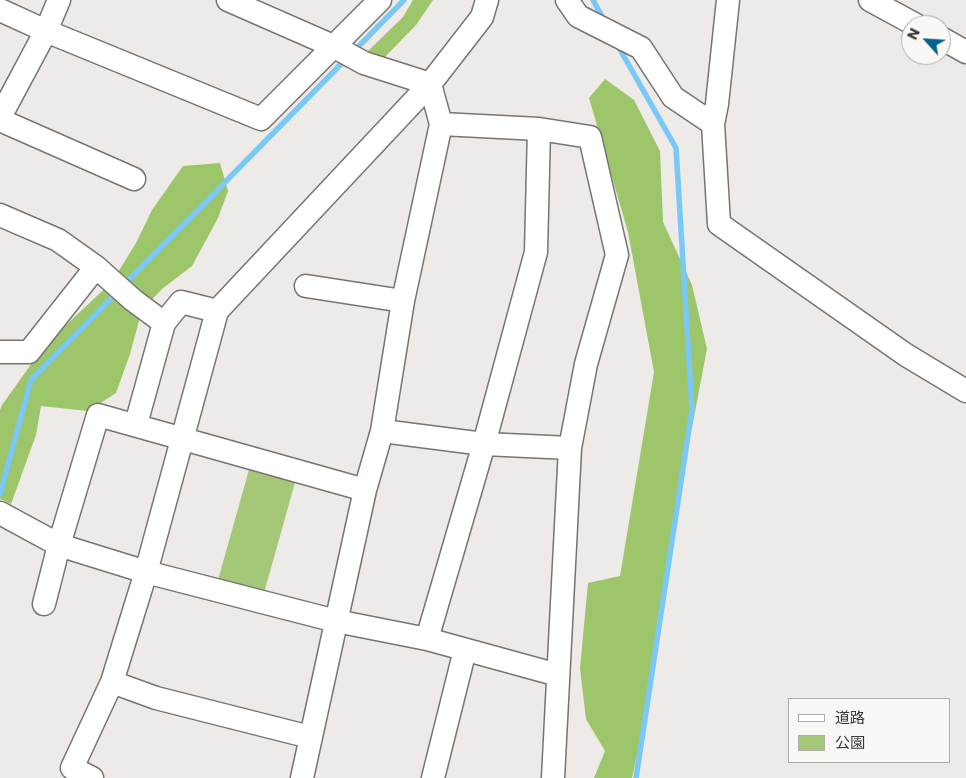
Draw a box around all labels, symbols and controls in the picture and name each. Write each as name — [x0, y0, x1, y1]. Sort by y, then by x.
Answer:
north arrow — [901, 15, 951, 65]
text: N — [902, 25, 925, 43]
legend — [788, 698, 951, 763]
text: 道路 — [835, 707, 865, 728]
text: 公園 — [835, 732, 865, 753]

